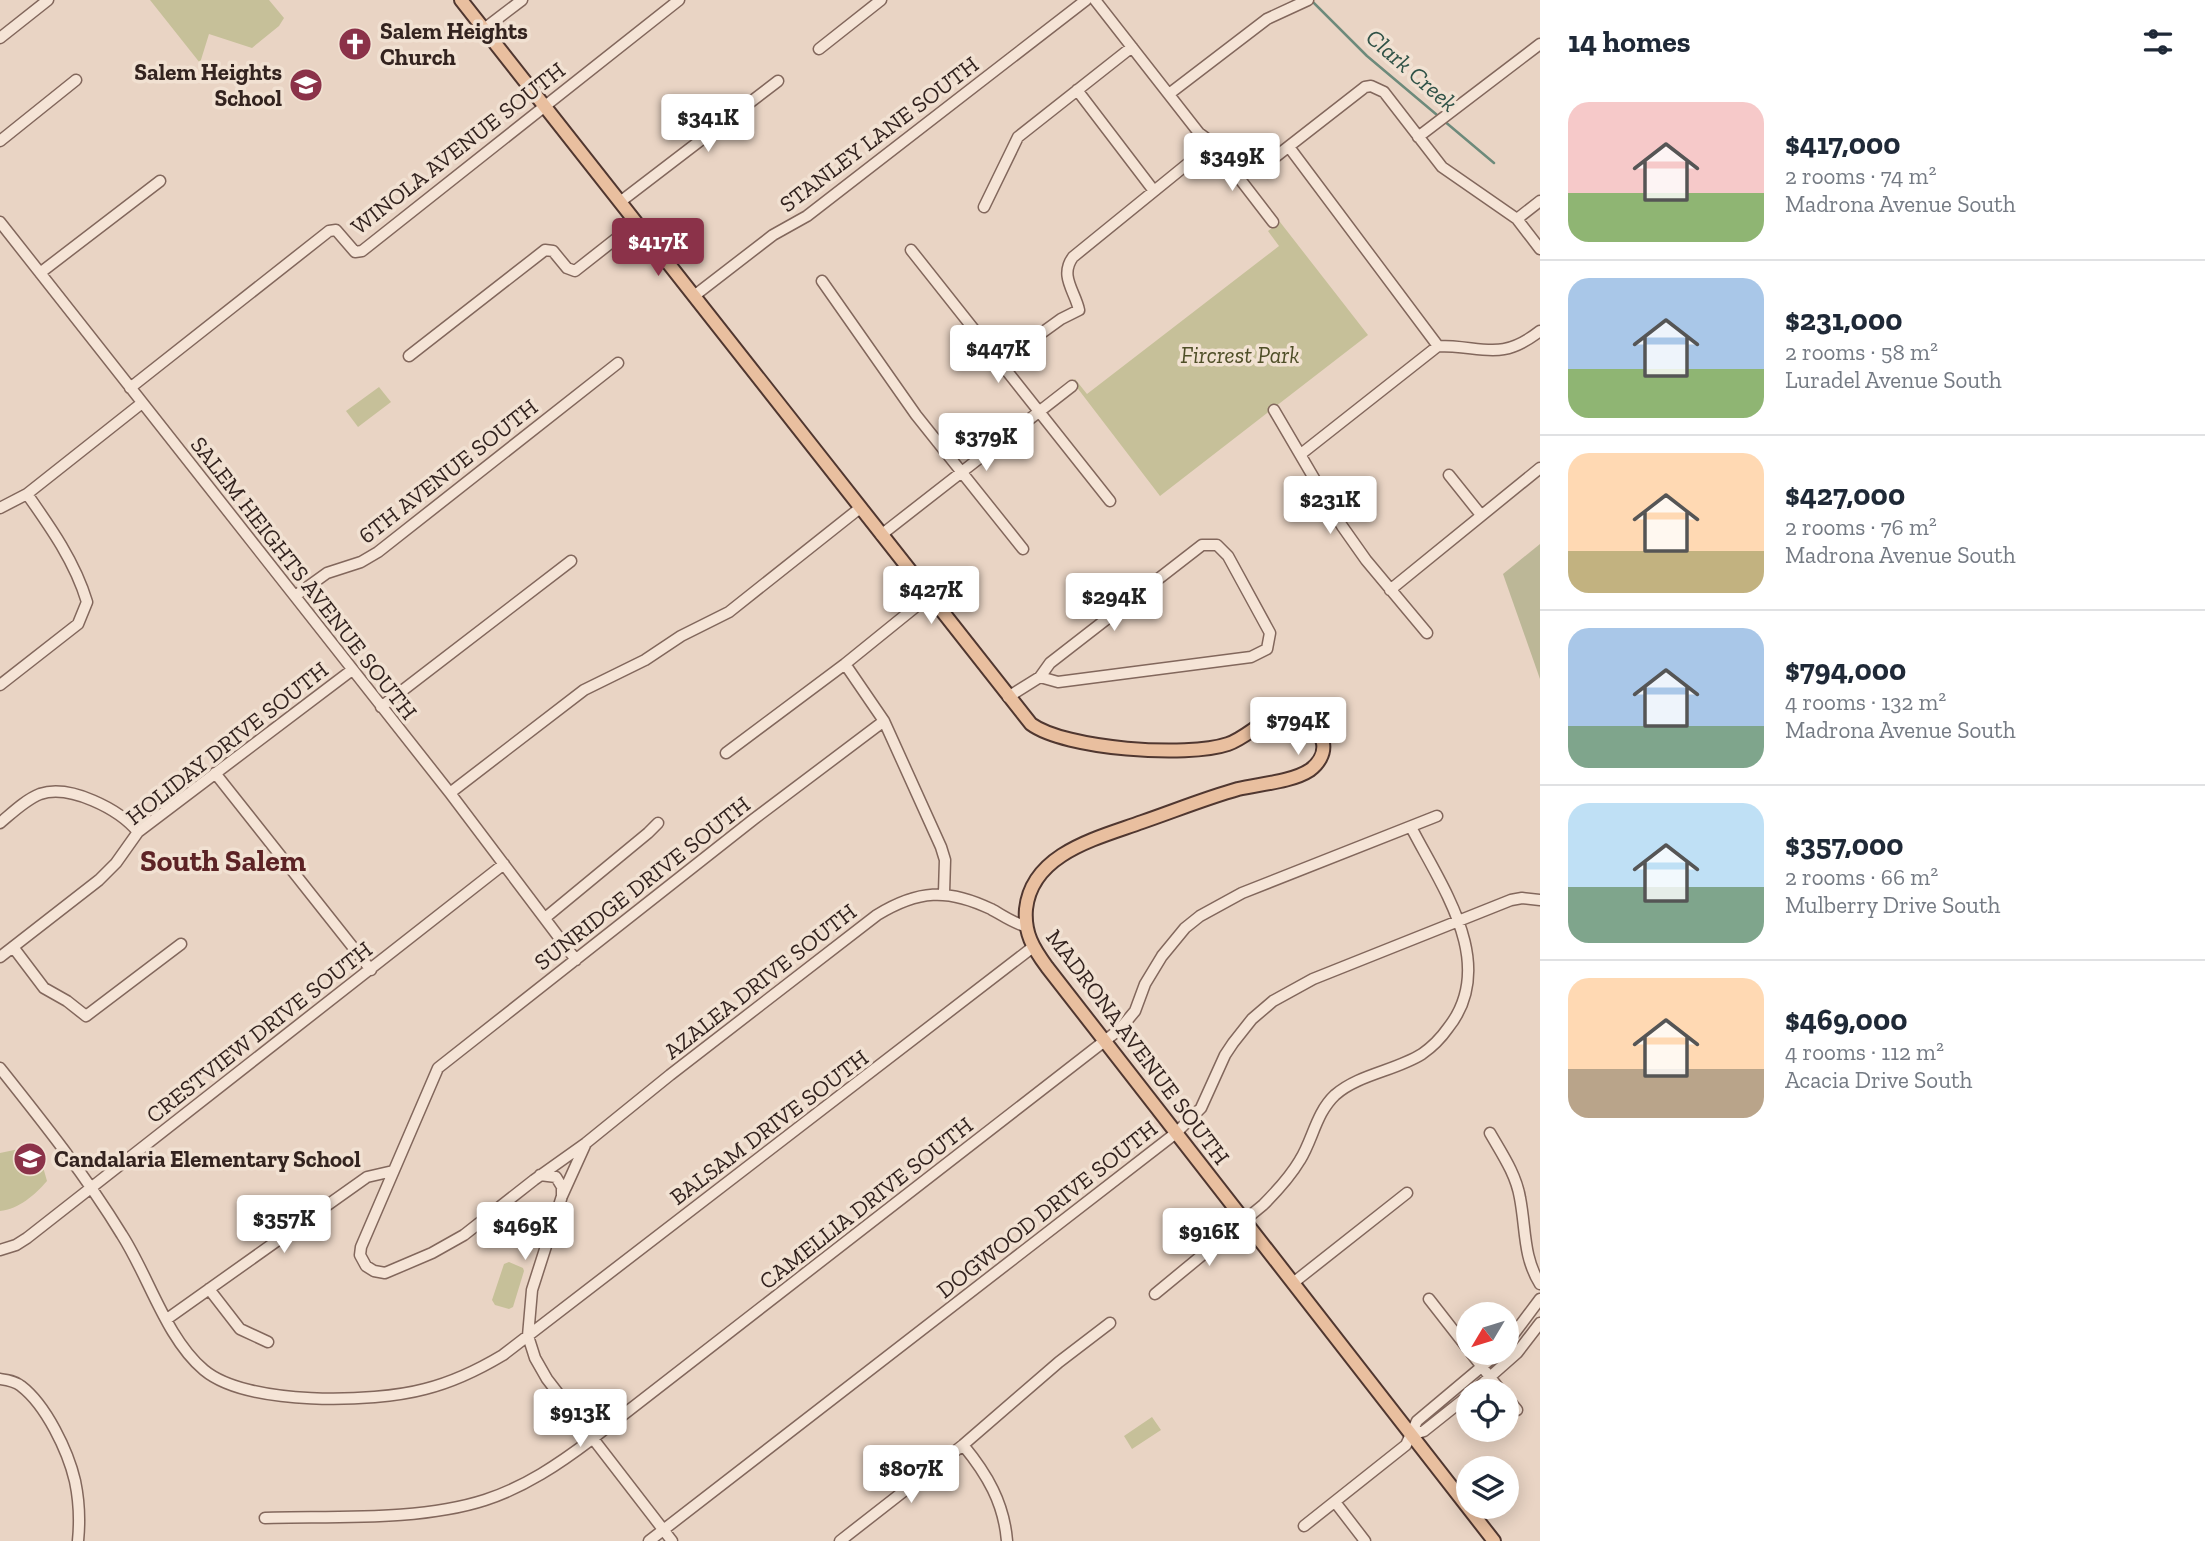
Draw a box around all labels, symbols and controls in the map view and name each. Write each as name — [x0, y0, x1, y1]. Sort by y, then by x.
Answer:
place label: Salem Heights Church — [380, 17, 528, 71]
water label: Clark Creek — [1360, 22, 1464, 118]
icon: filters — [2139, 23, 2177, 61]
text: 14 homes — [1568, 24, 1691, 60]
church icon: Salem Heights Church — [336, 25, 374, 63]
street label: STANLEY LANE SOUTH — [774, 50, 984, 218]
street label: WINOLA AVENUE SOUTH — [345, 56, 571, 240]
place label: Salem Heights School — [134, 58, 282, 112]
school or university icon: Salem Heights School — [287, 66, 325, 104]
pin: $341K — [659, 94, 757, 154]
text: $341K — [677, 103, 739, 131]
text: $417,000 — [1785, 126, 1901, 162]
icon: home — [1624, 130, 1708, 214]
pin: $349K — [1183, 134, 1281, 193]
text: $349K — [1200, 142, 1264, 170]
text: 2 rooms · 74 m² — [1785, 162, 1936, 190]
text: Madrona Avenue South — [1785, 190, 2016, 218]
pin: $417K — [609, 218, 707, 278]
text: $417K — [628, 227, 688, 255]
text: $231,000 — [1785, 302, 1902, 338]
icon: home — [1624, 306, 1708, 390]
pin: $447K — [949, 326, 1047, 385]
text: $447K — [966, 334, 1030, 362]
text: 2 rooms · 58 m² — [1785, 338, 1938, 366]
park label: Fircrest Park — [1180, 341, 1300, 369]
text: Luradel Avenue South — [1785, 366, 2002, 394]
street label: 6TH AVENUE SOUTH — [353, 392, 543, 550]
pin: $379K — [937, 414, 1035, 473]
text: $379K — [955, 422, 1017, 450]
street label: SALEM HEIGHTS AVENUE SOUTH — [185, 431, 423, 725]
pin: $231K — [1281, 476, 1379, 536]
text: $427,000 — [1785, 477, 1905, 513]
icon: home — [1624, 481, 1708, 565]
text: $231K — [1300, 485, 1360, 513]
text: 2 rooms · 76 m² — [1785, 513, 1937, 541]
text: Madrona Avenue South — [1785, 541, 2016, 569]
pin: $427K — [882, 566, 980, 626]
pin: $294K — [1065, 574, 1163, 633]
text: $427K — [899, 575, 963, 603]
text: $294K — [1082, 582, 1146, 610]
text: $794,000 — [1785, 652, 1906, 688]
street label: HOLIDAY DRIVE SOUTH — [120, 655, 334, 831]
icon: home — [1624, 656, 1708, 740]
text: 4 rooms · 132 m² — [1785, 688, 1946, 716]
pin: $794K — [1249, 698, 1347, 757]
text: $794K — [1266, 706, 1330, 734]
text: Madrona Avenue South — [1785, 716, 2016, 744]
street label: SUNRIDGE DRIVE SOUTH — [528, 790, 756, 976]
text: $357,000 — [1785, 827, 1904, 863]
icon: home — [1624, 831, 1708, 915]
district label: South Salem — [140, 843, 306, 879]
text: 2 rooms · 66 m² — [1785, 863, 1938, 891]
text: Mulberry Drive South — [1785, 891, 2000, 919]
street label: AZALEA DRIVE SOUTH — [658, 897, 862, 1065]
street label: MADRONA AVENUE SOUTH — [1040, 924, 1236, 1170]
street label: CRESTVIEW DRIVE SOUTH — [140, 935, 378, 1129]
text: $469,000 — [1785, 1002, 1907, 1038]
icon: home — [1624, 1006, 1708, 1090]
text: 4 rooms · 112 m² — [1785, 1038, 1944, 1066]
street label: BALSAM DRIVE SOUTH — [664, 1043, 874, 1211]
text: Acacia Drive South — [1785, 1066, 1972, 1094]
street label: CAMELLIA DRIVE SOUTH — [754, 1111, 978, 1295]
street label: DOGWOOD DRIVE SOUTH — [931, 1114, 1163, 1304]
school or university icon: Candalaria Elementary School — [11, 1140, 49, 1178]
place label: Candalaria Elementary School — [54, 1145, 361, 1173]
pin: $357K — [235, 1196, 333, 1255]
pin: $469K — [476, 1202, 574, 1262]
text: $357K — [253, 1204, 315, 1232]
pin: $916K — [1160, 1208, 1258, 1268]
text: $469K — [493, 1211, 557, 1239]
text: $916K — [1179, 1217, 1239, 1245]
north arrow — [1456, 1302, 1519, 1365]
map controls — [1456, 1302, 1519, 1519]
button: locate — [1456, 1379, 1519, 1442]
pin: $913K — [531, 1390, 629, 1449]
text: $913K — [550, 1398, 610, 1426]
pin: $807K — [862, 1446, 960, 1505]
text: $807K — [879, 1454, 943, 1482]
button: layers — [1456, 1456, 1519, 1519]

